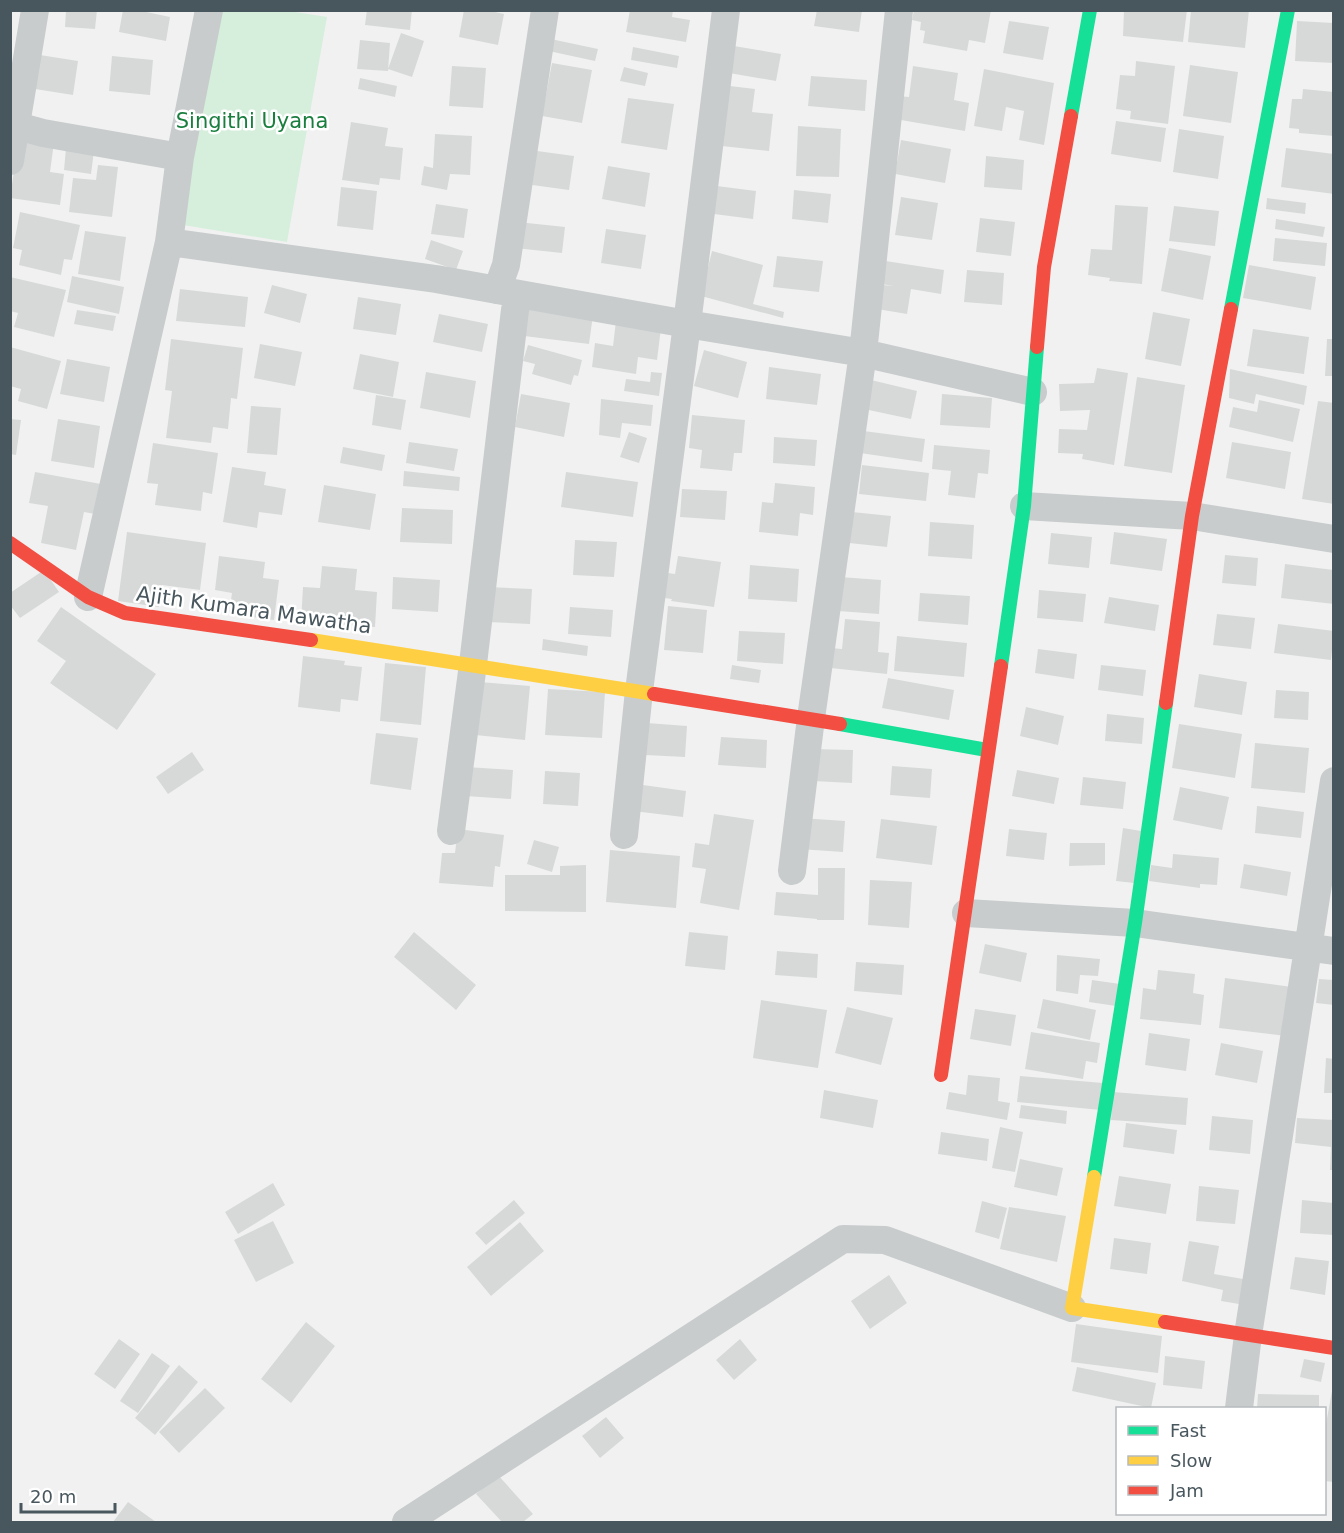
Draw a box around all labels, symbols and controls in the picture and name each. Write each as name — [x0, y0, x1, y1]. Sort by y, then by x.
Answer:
park label: Singithi Uyana — [176, 109, 328, 133]
street label: Ajith Kumara Mawatha — [135, 582, 373, 638]
legend — [1116, 1407, 1326, 1515]
text: Fast — [1170, 1420, 1206, 1441]
text: Slow — [1170, 1450, 1212, 1471]
scale bar — [21, 1476, 116, 1514]
text: Jam — [1169, 1480, 1204, 1501]
text: 20 m — [30, 1486, 76, 1507]

